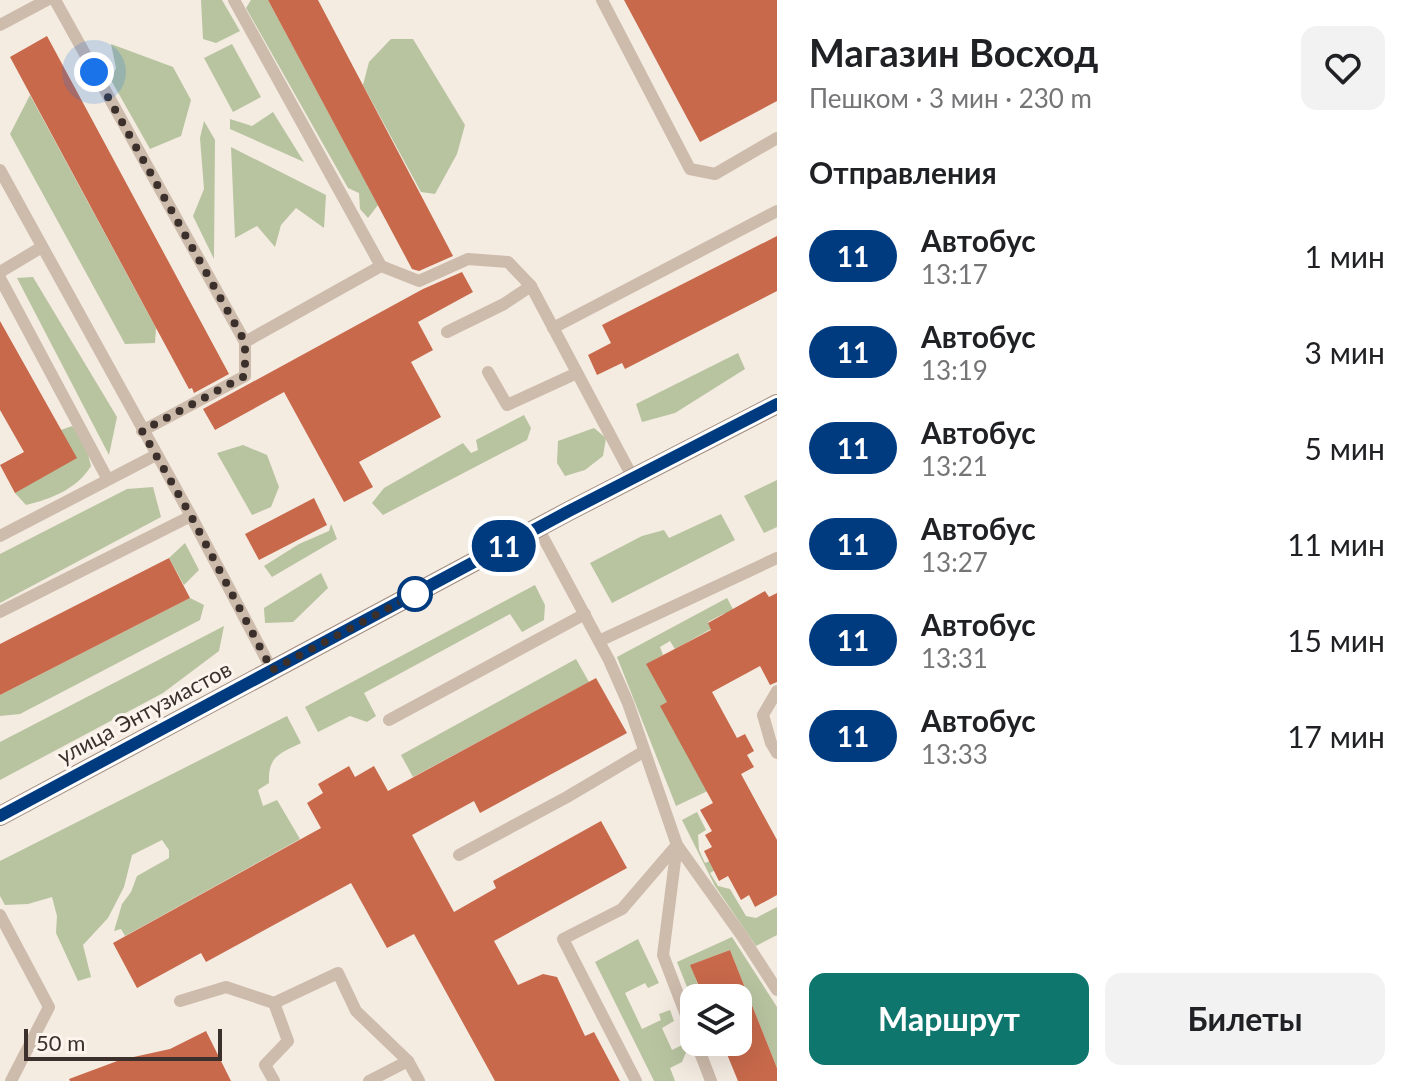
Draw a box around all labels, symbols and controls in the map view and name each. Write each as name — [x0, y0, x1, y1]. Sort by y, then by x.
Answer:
button: heart — [1301, 26, 1385, 110]
text: Магазин Восход — [809, 29, 1098, 75]
your location — [74, 52, 114, 92]
text: Пешком · 3 мин · 230 m — [809, 82, 1092, 114]
text: Отправления — [809, 154, 997, 190]
text: Автобус — [921, 222, 1036, 258]
text: 1 мин — [1305, 238, 1385, 274]
text: 11 — [837, 239, 869, 273]
text: 13:17 — [921, 258, 988, 290]
text: Автобус — [921, 318, 1036, 354]
text: 3 мин — [1305, 334, 1385, 370]
text: 11 — [837, 335, 869, 369]
text: 13:19 — [921, 354, 988, 386]
text: Автобус — [921, 414, 1036, 450]
text: 5 мин — [1305, 430, 1385, 466]
text: 11 — [837, 431, 869, 465]
text: 13:21 — [921, 450, 988, 482]
text: Автобус — [921, 510, 1036, 546]
line badge: 11 — [468, 520, 540, 572]
text: 11 мин — [1287, 526, 1385, 562]
text: 11 — [837, 527, 869, 561]
text: 11 — [488, 529, 520, 563]
text: 13:27 — [921, 546, 988, 578]
unlabelled marker — [398, 577, 432, 611]
text: Автобус — [921, 606, 1036, 642]
text: 15 мин — [1287, 622, 1385, 658]
text: 11 — [837, 623, 869, 657]
text: 13:31 — [921, 642, 988, 674]
street label: улица Энтузиастов — [52, 655, 236, 769]
text: Автобус — [921, 702, 1036, 738]
text: 17 мин — [1287, 718, 1385, 754]
text: 11 — [837, 719, 869, 753]
text: 13:33 — [921, 738, 988, 770]
button: Маршрут — [809, 973, 1089, 1065]
button: Билеты — [1105, 973, 1385, 1065]
map controls — [680, 984, 752, 1056]
button: layers — [680, 984, 752, 1056]
scale bar — [24, 1025, 222, 1061]
text: 50 m — [36, 1029, 85, 1056]

